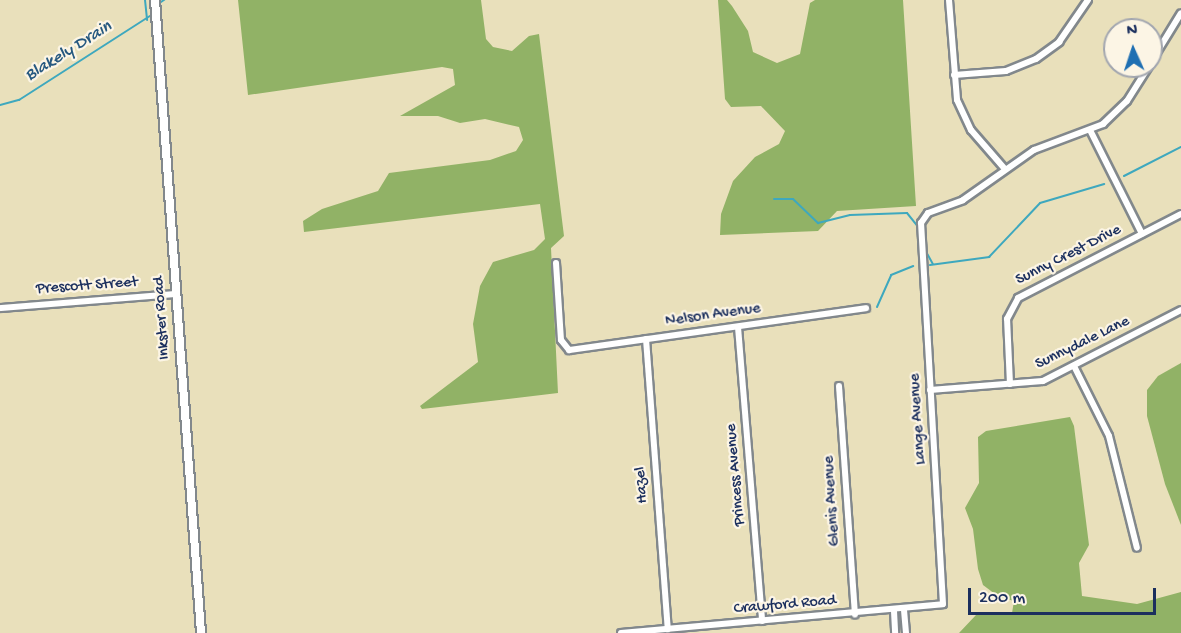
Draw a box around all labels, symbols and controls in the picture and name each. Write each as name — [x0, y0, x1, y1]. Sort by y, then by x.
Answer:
water label: Blakely Drain — [22, 17, 116, 87]
north arrow — [1103, 18, 1163, 78]
text: N — [1126, 22, 1138, 41]
street label: Sunny Crest Drive — [1013, 221, 1125, 291]
street label: Prescott Street — [36, 274, 138, 300]
street label: Inkster Road — [151, 276, 175, 360]
street label: Nelson Avenue — [664, 300, 762, 332]
street label: Sunnydale Lane — [1033, 313, 1133, 375]
street label: Lange Avenue — [906, 373, 932, 465]
street label: Princess Avenue — [723, 423, 751, 527]
street label: Glenis Avenue — [820, 455, 846, 547]
street label: Hazel — [632, 466, 654, 504]
scale bar — [971, 576, 1158, 614]
text: 200 m — [979, 588, 1025, 609]
street label: Crawford Road — [733, 592, 837, 620]

